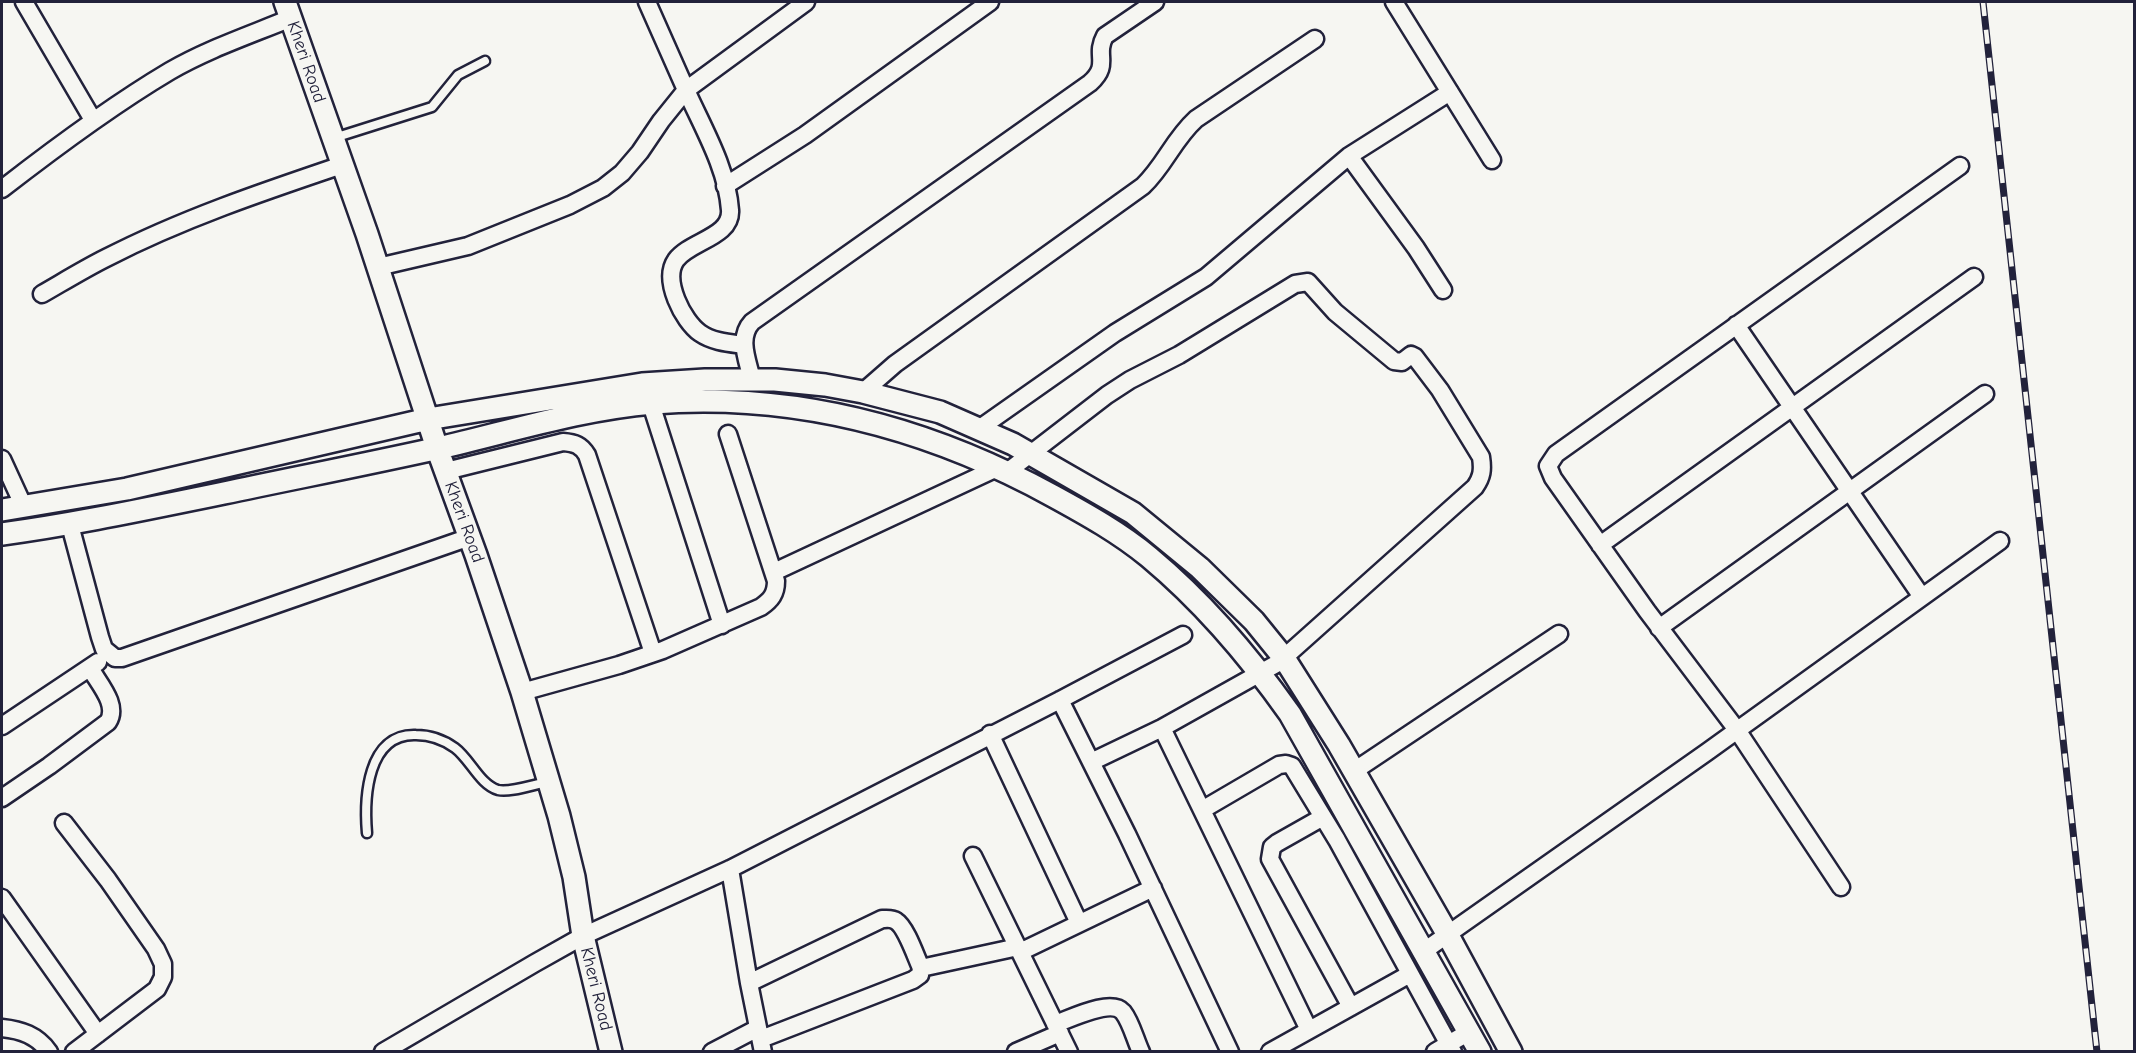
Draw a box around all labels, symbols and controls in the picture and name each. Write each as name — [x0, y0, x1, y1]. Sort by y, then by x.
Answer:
street label: Kheri Road — [282, 18, 330, 106]
street label: Kheri Road — [439, 478, 489, 566]
street label: Kheri Road — [575, 945, 617, 1033]

